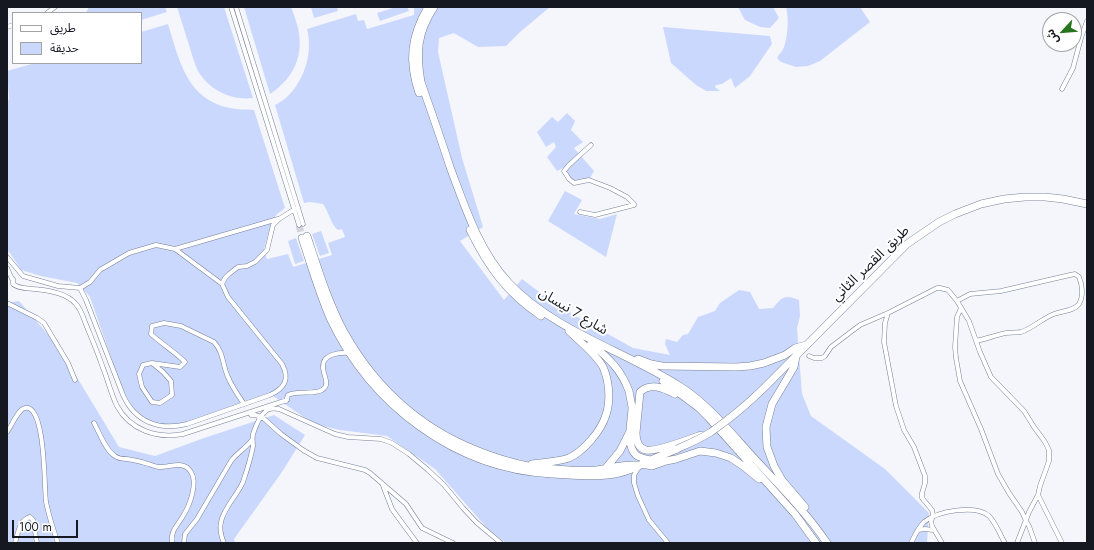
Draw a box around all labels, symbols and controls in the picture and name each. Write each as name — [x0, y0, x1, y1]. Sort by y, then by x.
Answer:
legend — [12, 12, 142, 64]
north arrow — [1042, 12, 1082, 52]
text: طريق — [50, 19, 76, 37]
text: ش — [1042, 27, 1063, 47]
text: حديقة — [50, 39, 79, 57]
street label: طريق القصر الثاني — [829, 223, 913, 305]
street label: شارع 7 نيسان — [535, 285, 611, 339]
scale bar — [14, 512, 80, 538]
text: 100 m — [19, 518, 52, 536]

